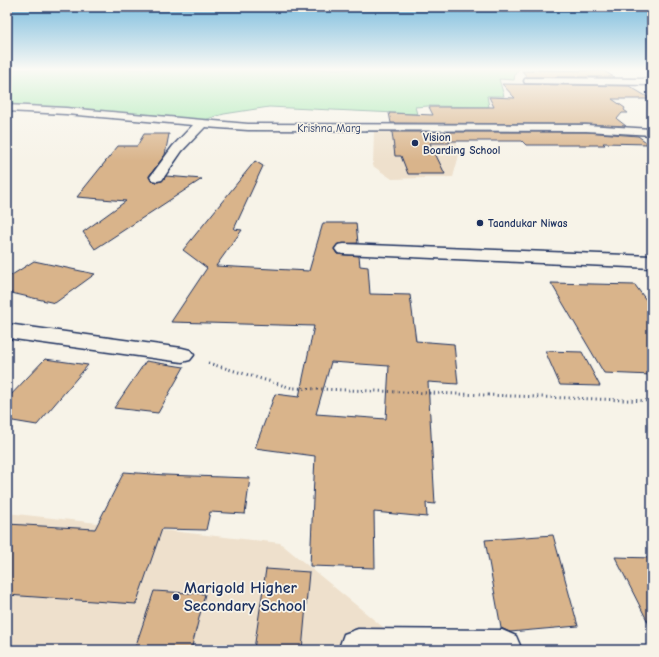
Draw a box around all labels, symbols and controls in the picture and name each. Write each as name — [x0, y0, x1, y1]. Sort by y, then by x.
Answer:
street label: Krishna Marg — [297, 122, 361, 135]
place label: Vision Boarding School — [423, 131, 500, 157]
marker: Vision Boarding School — [410, 138, 420, 148]
place label: Taandukar Niwas — [488, 217, 568, 230]
marker: Taandukar Niwas — [475, 218, 485, 228]
place label: Marigold Higher Secondary School — [184, 579, 306, 615]
marker: Marigold Higher Secondary School — [171, 592, 181, 602]

